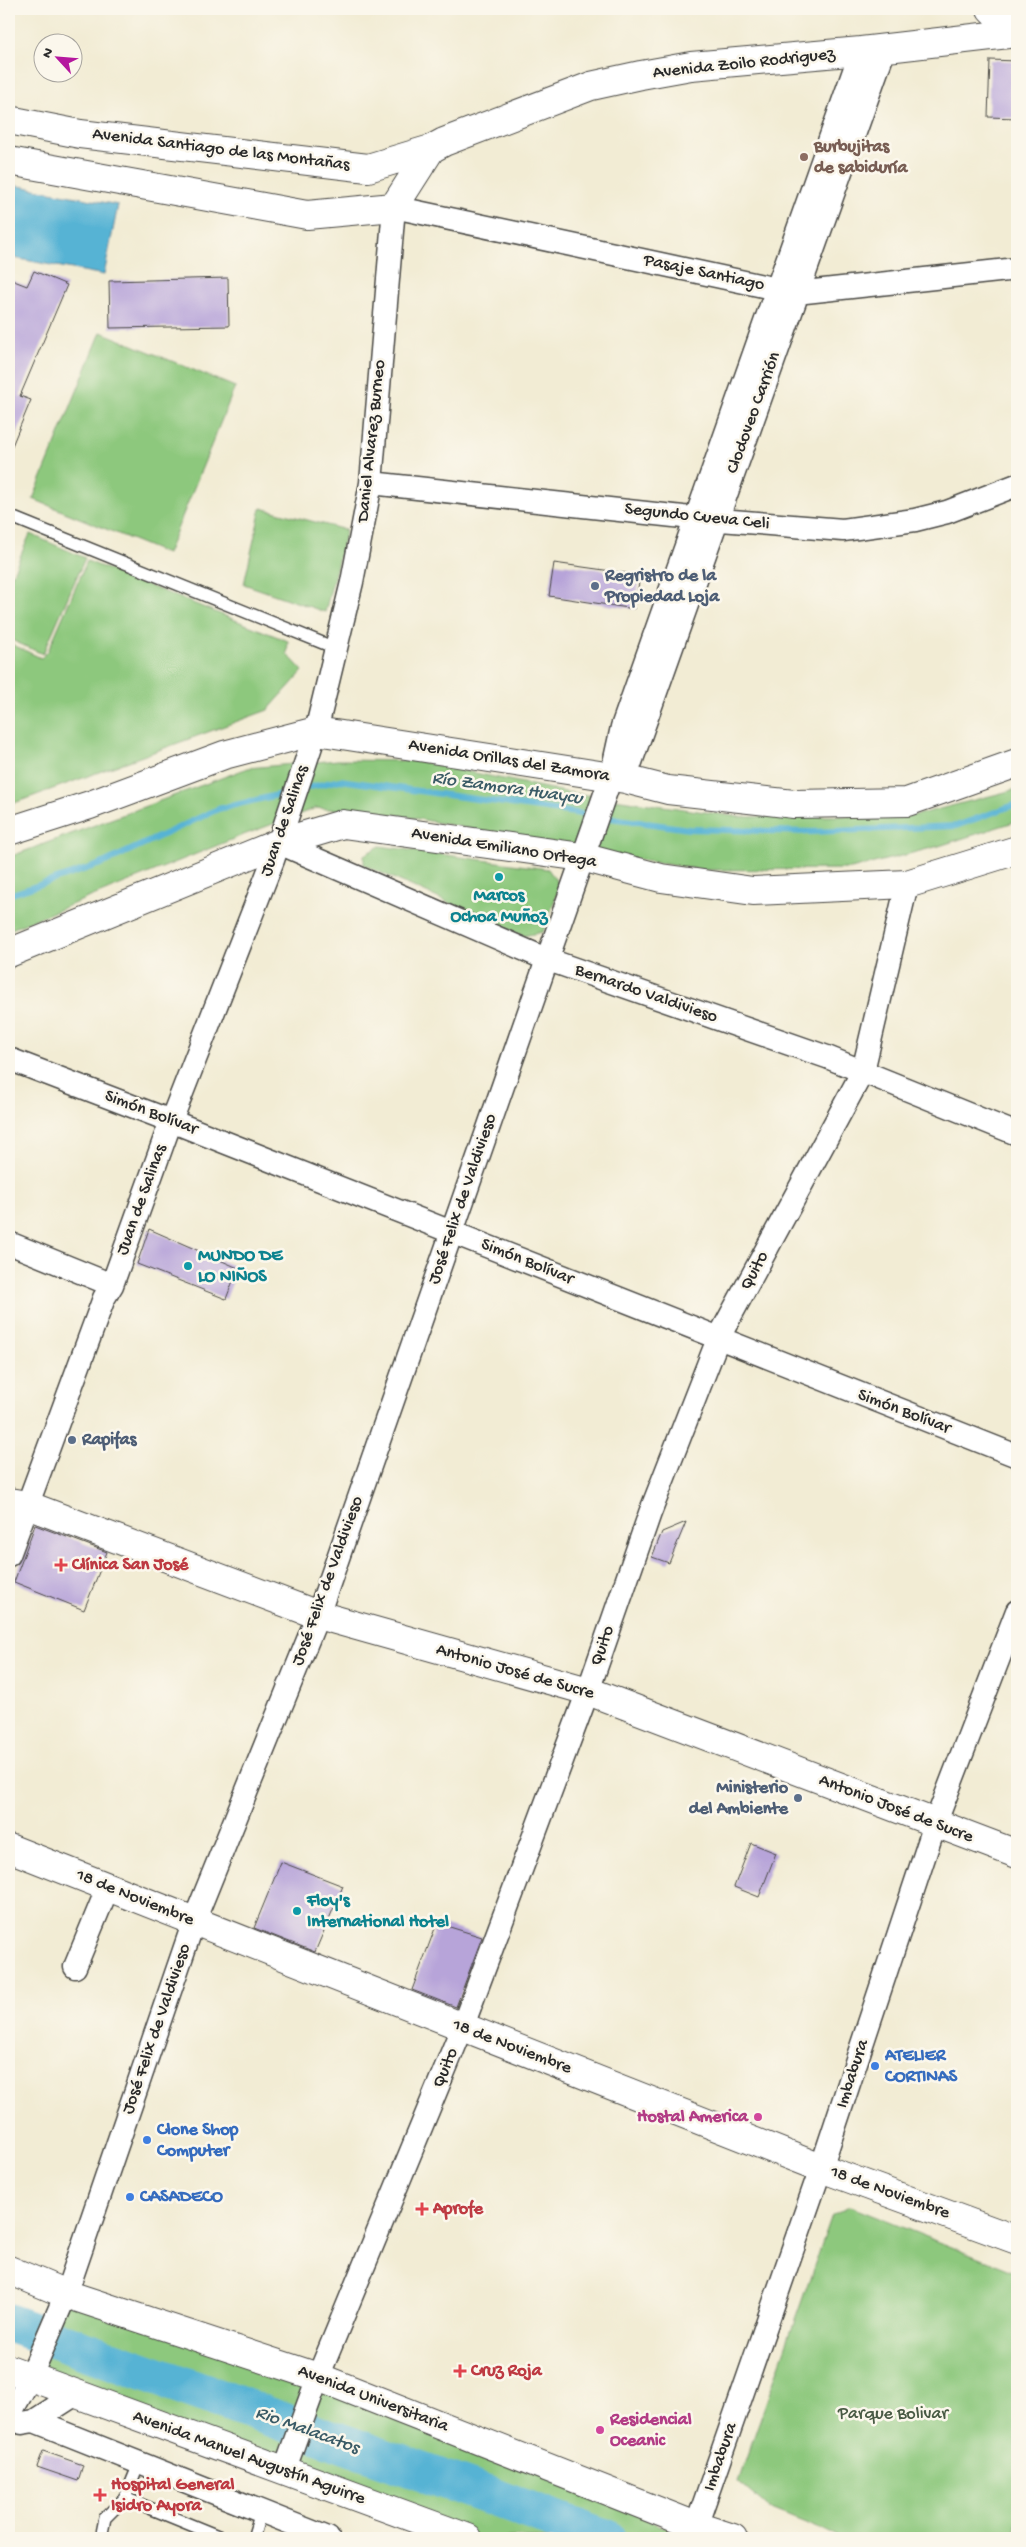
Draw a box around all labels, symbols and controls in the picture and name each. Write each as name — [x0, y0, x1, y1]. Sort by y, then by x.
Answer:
north arrow — [32, 32, 82, 82]
street label: Avenida Zoilo Rodriguez — [652, 44, 837, 84]
text: N — [39, 46, 58, 61]
street label: Avenida Santiago de las Montañas — [91, 124, 352, 176]
place label: Burbujitas de sabiduría — [813, 137, 908, 179]
marker: Burbujitas de sabiduría — [798, 151, 810, 163]
street label: Pasaje Santiago — [641, 250, 766, 296]
street label: Clodoveo Carrión — [722, 349, 786, 477]
street label: Daniel Alvarez Burneo — [353, 359, 391, 524]
street label: Segundo Cueva Celi — [623, 499, 771, 535]
place label: Regristro de la Propiedad Loja — [604, 566, 720, 608]
marker: Regristro de la Propiedad Loja — [589, 580, 601, 592]
street label: Avenida Orillas del Zamora — [407, 735, 612, 787]
street label: Juan de Salinas — [256, 761, 314, 879]
water label: Río Zamora Huaycu — [430, 767, 586, 811]
street label: Avenida Emiliano Ortega — [410, 823, 599, 873]
marker: Marcos Ochoa Muñoz — [493, 871, 505, 883]
place label: Marcos Ochoa Muñoz — [451, 886, 549, 928]
street label: Bernardo Valdivieso — [571, 959, 720, 1028]
street label: Simón Bolívar — [102, 1086, 202, 1141]
street label: José Felix de Valdivieso — [424, 1111, 502, 1287]
street label: Juan de Salinas — [112, 1140, 172, 1258]
street label: Simón Bolívar — [478, 1234, 578, 1291]
place label: MUNDO DE LO NIÑOS — [198, 1246, 284, 1288]
street label: Quito — [736, 1248, 774, 1294]
marker: MUNDO DE LO NIÑOS — [182, 1260, 194, 1272]
street label: Simón Bolívar — [855, 1385, 955, 1440]
place label: Rapifas — [81, 1430, 138, 1451]
marker: Rapifas — [66, 1434, 78, 1446]
street label: José Felix de Valdivieso — [288, 1493, 368, 1669]
place label: Clínica San José — [71, 1555, 189, 1576]
marker: Clínica San José — [54, 1558, 68, 1572]
street label: Quito — [586, 1623, 620, 1669]
street label: Antonio José de Sucre — [433, 1639, 597, 1705]
street label: Antonio José de Sucre — [816, 1770, 977, 1848]
place label: Ministerio del Ambiente — [689, 1778, 789, 1820]
marker: Ministerio del Ambiente — [792, 1792, 804, 1804]
street label: 18 de Noviembre — [72, 1864, 198, 1932]
place label: Floy's International Hotel — [306, 1891, 449, 1933]
marker: Floy's International Hotel — [291, 1905, 303, 1917]
street label: José Felix de Valdivieso — [118, 1941, 196, 2117]
street label: 18 de Noviembre — [449, 2014, 575, 2080]
street label: Imbabura — [832, 2036, 874, 2111]
street label: Quito — [429, 2045, 463, 2091]
place label: ATELIER CORTINAS — [884, 2046, 958, 2088]
marker: ATELIER CORTINAS — [869, 2060, 881, 2072]
place label: Hostal America — [637, 2107, 749, 2128]
marker: Hostal America — [752, 2111, 764, 2123]
place label: Clone Shop Computer — [156, 2120, 239, 2162]
marker: Clone Shop Computer — [141, 2134, 153, 2146]
street label: 18 de Noviembre — [826, 2161, 953, 2225]
place label: CASADECO — [139, 2187, 223, 2208]
marker: CASADECO — [124, 2191, 136, 2203]
place label: Aprofe — [432, 2199, 484, 2220]
marker: Aprofe — [415, 2202, 429, 2216]
street label: Avenida Universitaria — [295, 2361, 452, 2438]
place label: Cruz Roja — [470, 2361, 543, 2382]
marker: Cruz Roja — [453, 2364, 467, 2378]
water label: Rio Malacatos — [252, 2402, 364, 2461]
park label: Parque Bolivar — [837, 2404, 950, 2425]
street label: Avenida Manuel Augustín Aguirre — [130, 2406, 369, 2510]
place label: Residencial Oceanic — [609, 2410, 692, 2452]
street label: Imbabura — [700, 2419, 743, 2494]
marker: Residencial Oceanic — [594, 2424, 606, 2436]
place label: Hospital General Isidro Ayora — [111, 2475, 234, 2517]
marker: Hospital General Isidro Ayora — [93, 2488, 107, 2502]

